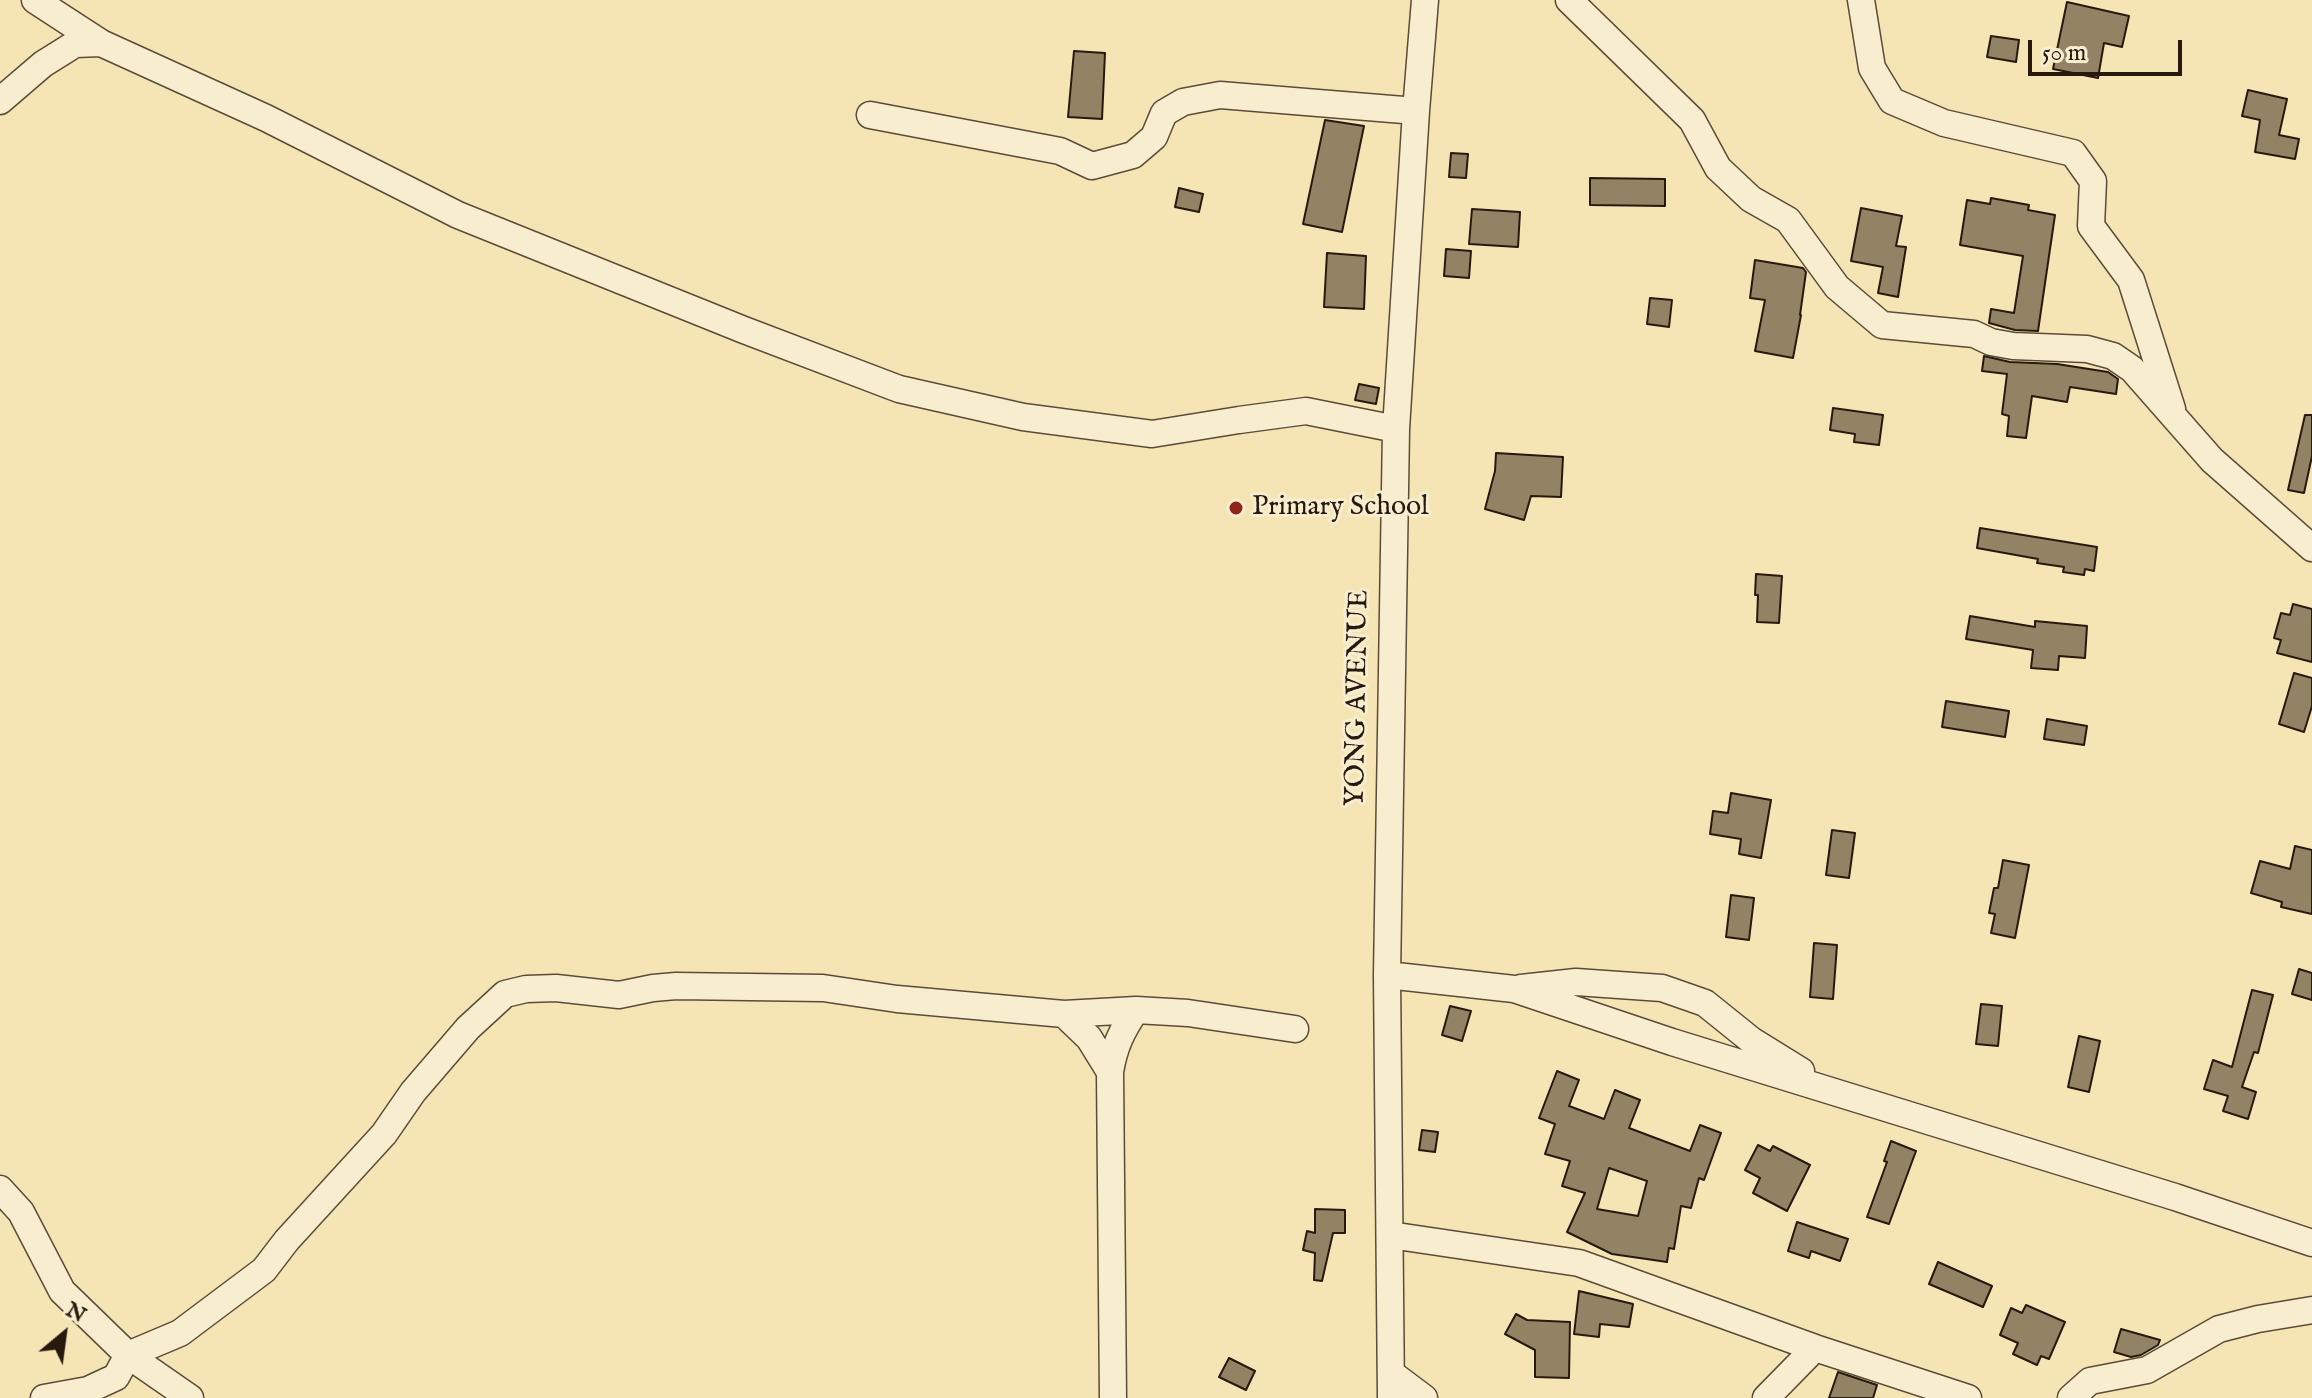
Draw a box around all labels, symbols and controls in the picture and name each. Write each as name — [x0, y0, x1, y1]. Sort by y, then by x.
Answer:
scale bar — [2032, 24, 2186, 74]
text: 50 m — [2042, 38, 2086, 69]
place label: Primary School — [1252, 491, 1429, 525]
marker: Primary School — [1227, 499, 1245, 517]
street label: YONG AVENUE — [1340, 589, 1378, 807]
north arrow — [24, 1294, 104, 1374]
text: N — [61, 1296, 91, 1330]

